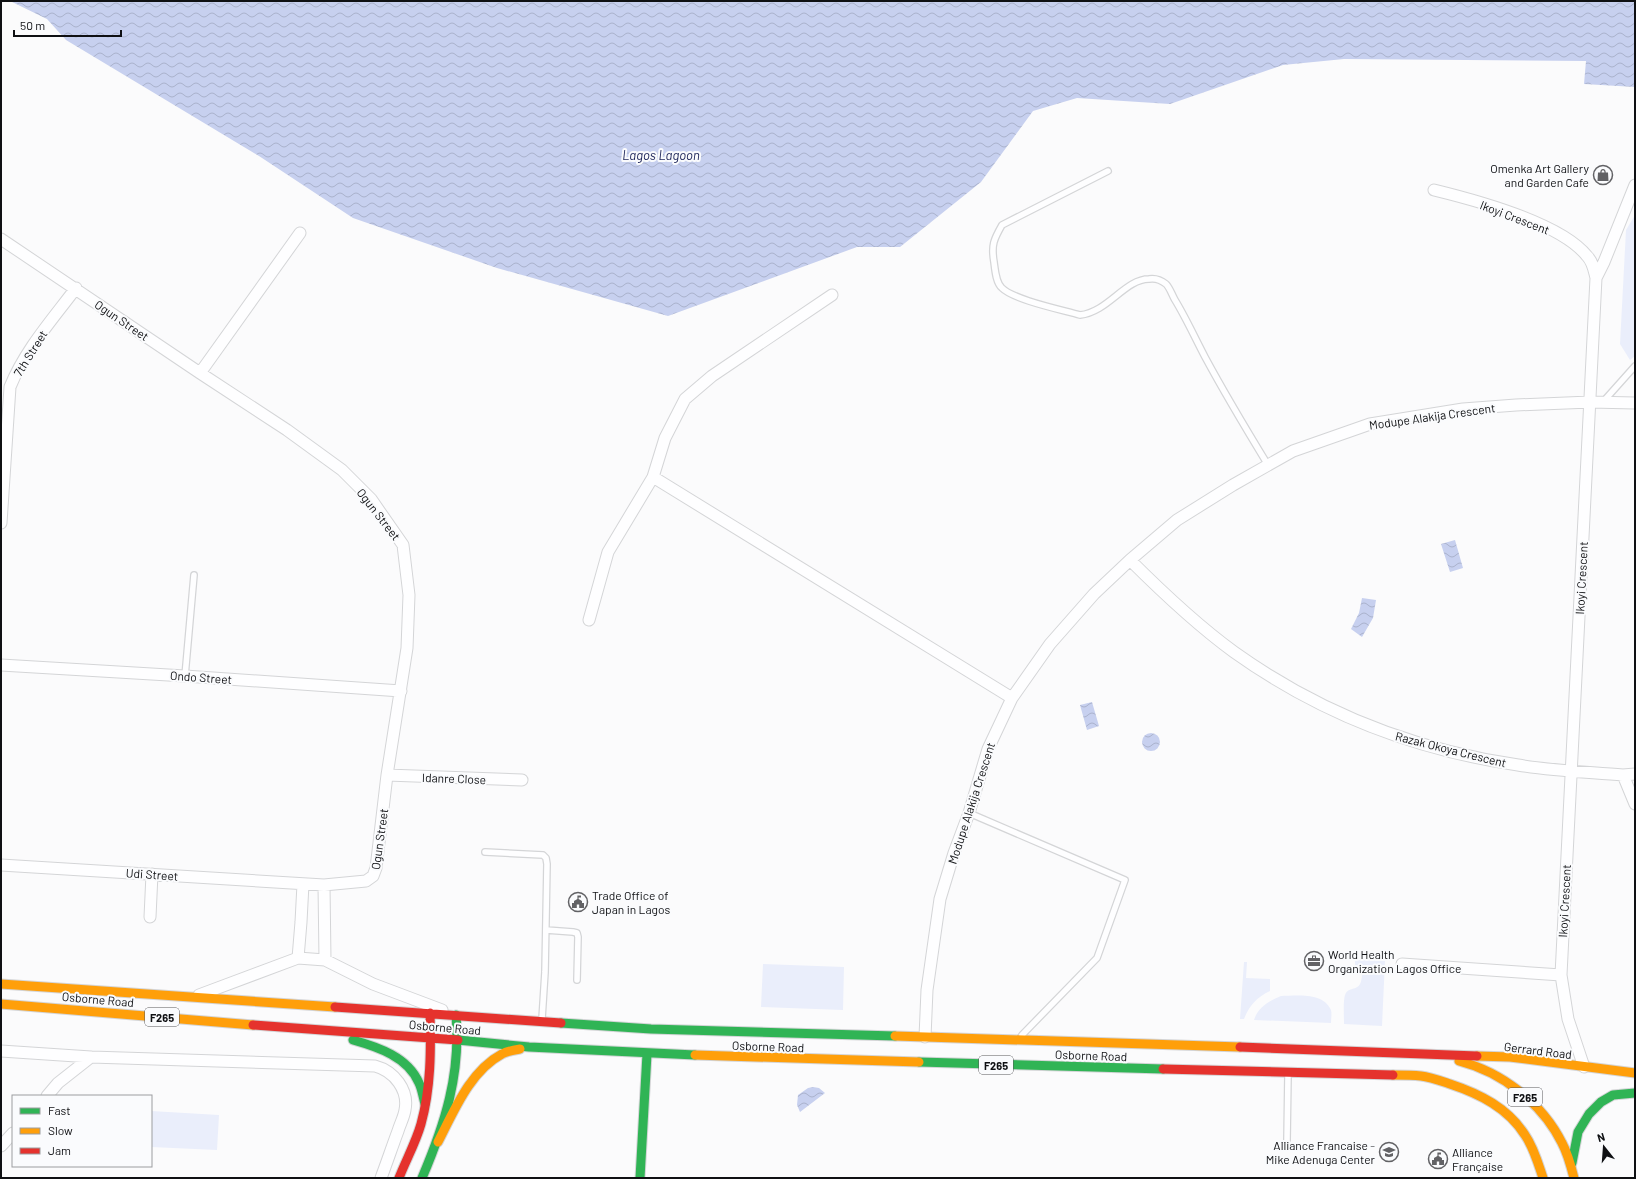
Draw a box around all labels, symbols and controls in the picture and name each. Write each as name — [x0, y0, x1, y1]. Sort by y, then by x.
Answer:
scale bar — [14, 12, 121, 38]
text: 50 m — [20, 18, 45, 32]
water label: Lagos Lagoon — [622, 147, 700, 163]
place label: Omenka Art Gallery and Garden Cafe — [1490, 161, 1589, 189]
shop icon: Omenka Art Gallery and Garden Cafe — [1592, 164, 1614, 186]
street label: Ikoyi Crescent — [1478, 197, 1552, 237]
street label: Ogun Street — [92, 297, 152, 343]
street label: 7th Street — [10, 327, 50, 379]
street label: Modupe Alakija Crescent — [1368, 400, 1496, 432]
street label: Ogun Street — [354, 485, 404, 543]
street label: Ikoyi Crescent — [1572, 541, 1590, 615]
street label: Ondo Street — [170, 668, 232, 686]
street label: Razak Okoya Crescent — [1394, 728, 1508, 770]
street label: Modupe Alakija Crescent — [945, 740, 997, 866]
street label: Idanre Close — [422, 770, 486, 786]
street label: Ogun Street — [368, 807, 390, 871]
street label: Ikoyi Crescent — [1555, 864, 1573, 938]
street label: Udi Street — [125, 865, 179, 883]
place label: Trade Office of Japan in Lagos — [592, 888, 671, 916]
public building icon: Trade Office of Japan in Lagos — [567, 891, 589, 913]
place label: World Health Organization Lagos Office — [1328, 947, 1461, 975]
office icon: World Health Organization Lagos Office — [1303, 950, 1325, 972]
street label: Osborne Road — [61, 989, 135, 1009]
road number: F265 — [145, 1008, 179, 1026]
street label: Osborne Road — [408, 1017, 482, 1037]
street label: Osborne Road — [732, 1038, 804, 1054]
street label: Gerrard Road — [1503, 1039, 1573, 1061]
street label: Osborne Road — [1055, 1047, 1127, 1063]
road number: F265 — [979, 1056, 1013, 1074]
road number: F265 — [1508, 1088, 1542, 1106]
legend — [12, 1095, 152, 1167]
text: Fast — [48, 1103, 71, 1117]
text: Slow — [48, 1123, 73, 1137]
north arrow — [1584, 1127, 1624, 1167]
text: N — [1596, 1130, 1606, 1144]
place label: Alliance Francaise - Mike Adenuga Center — [1266, 1138, 1376, 1166]
school or university icon: Alliance Francaise - Mike Adenuga Center — [1378, 1141, 1400, 1163]
text: Jam — [48, 1143, 71, 1157]
place label: Alliance Française — [1452, 1145, 1503, 1173]
public building icon: Alliance Française — [1427, 1148, 1449, 1170]

